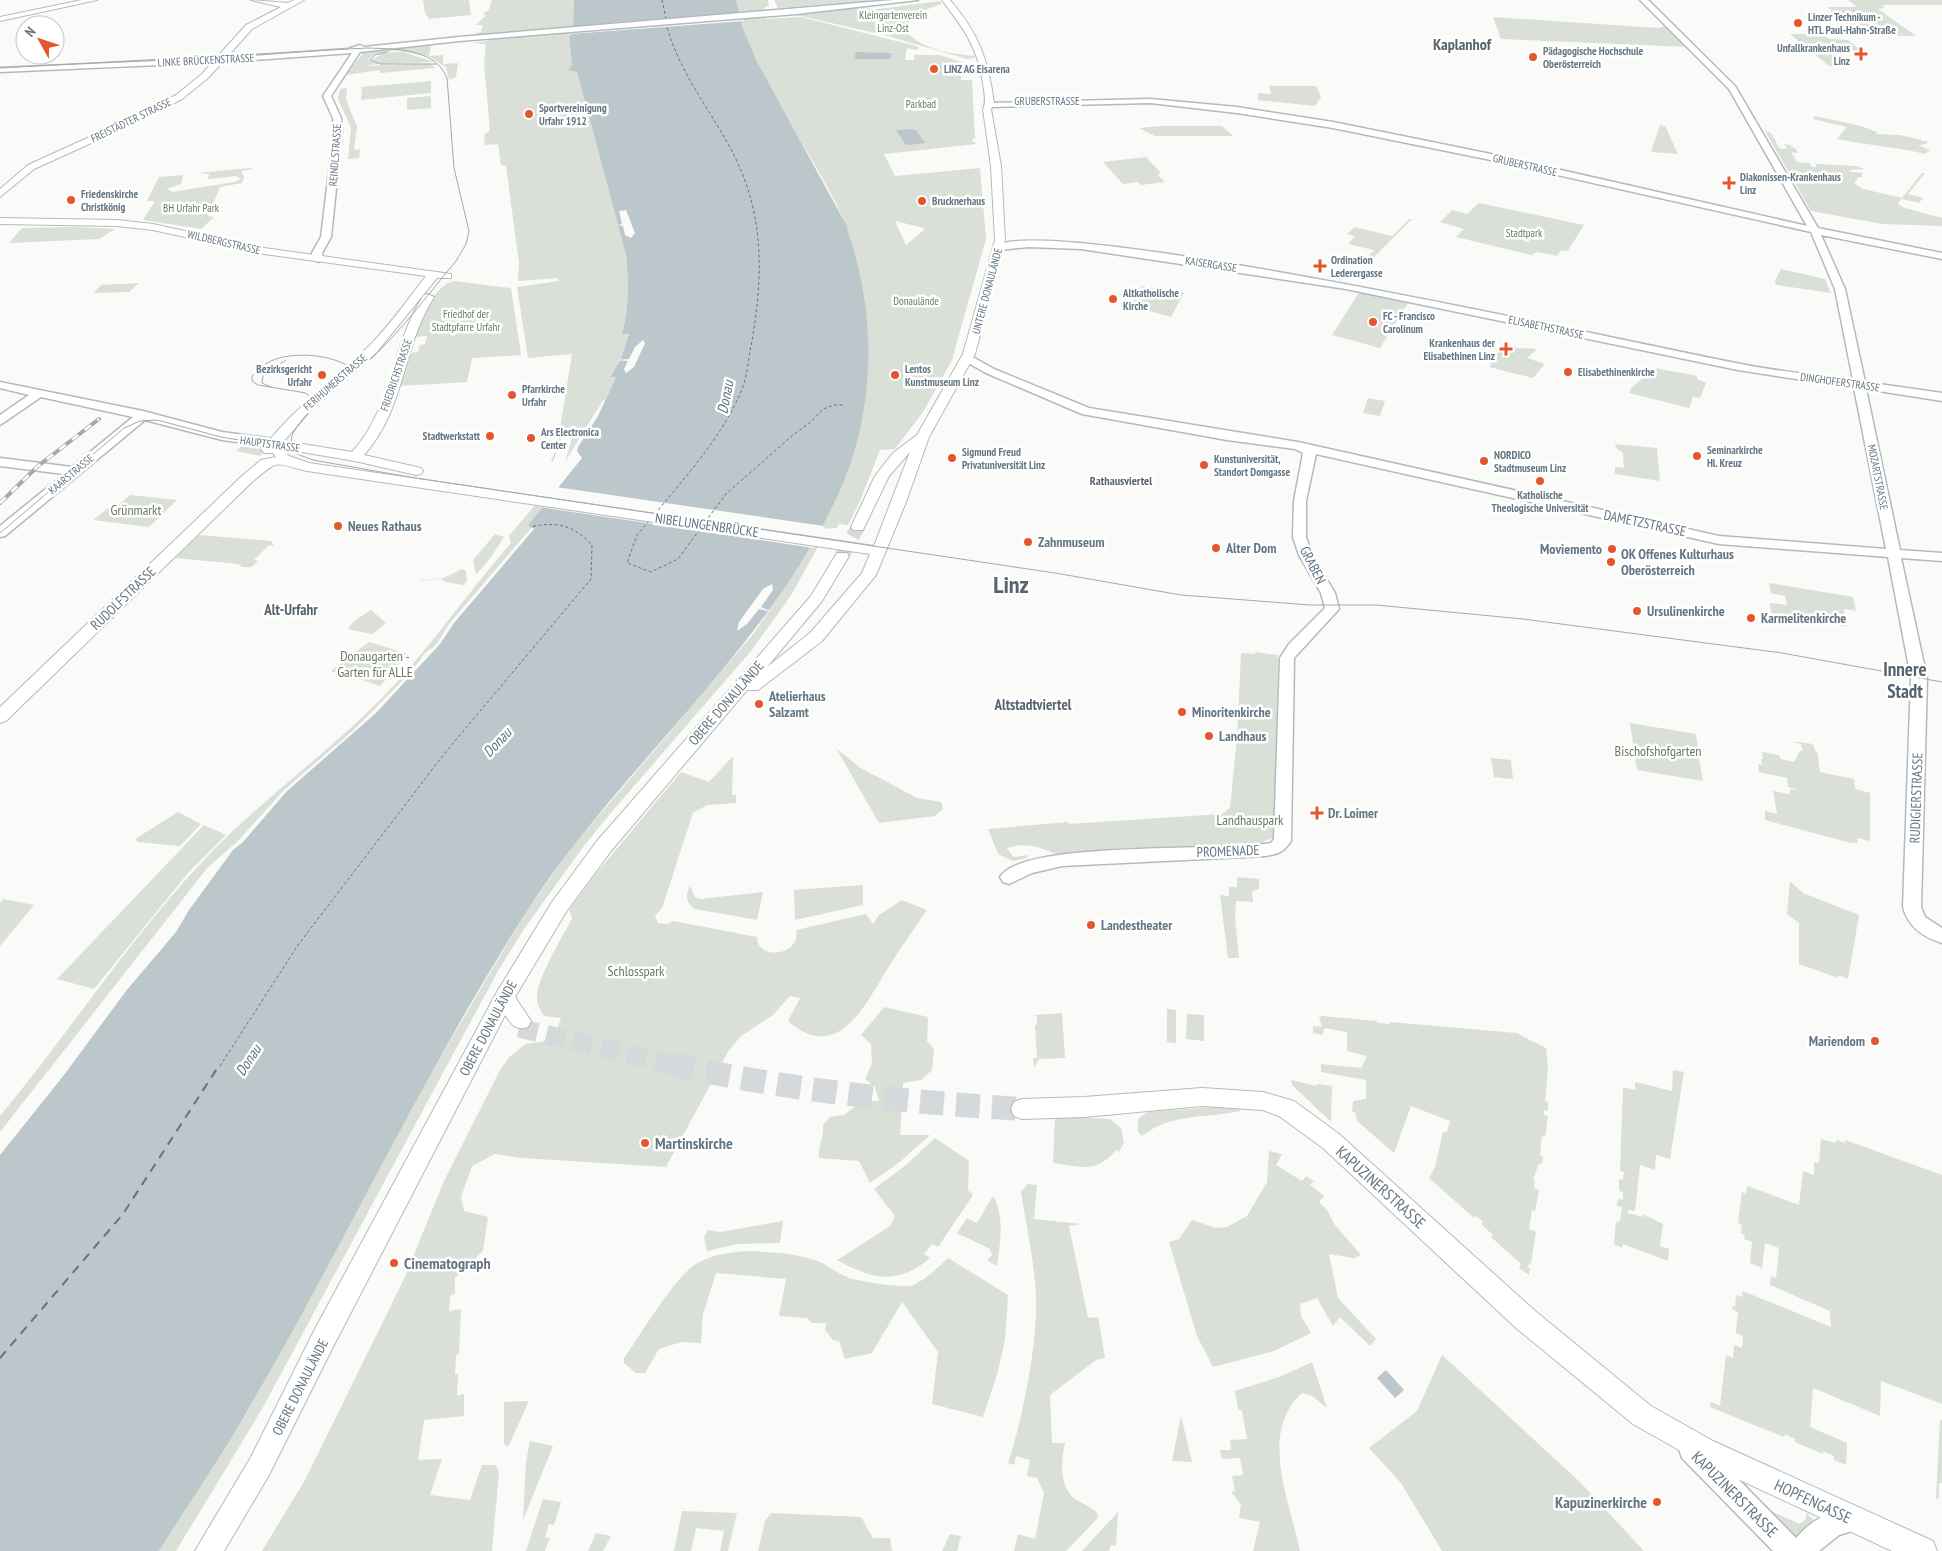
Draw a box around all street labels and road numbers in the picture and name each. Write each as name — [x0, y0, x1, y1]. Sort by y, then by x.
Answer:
street label: LINKE BRÜCKENSTRASSE — [157, 50, 255, 70]
street label: FREISTÄDTER STRASSE — [88, 94, 174, 146]
street label: GRUBERSTRASSE — [1014, 94, 1080, 108]
street label: REINDLSTRASSE — [326, 123, 344, 187]
street label: GRUBERSTRASSE — [1491, 151, 1559, 179]
street label: WILDBERGSTRASSE — [186, 227, 262, 257]
street label: UNTERE DONAULÄNDE — [969, 246, 1005, 336]
street label: KAISERGASSE — [1184, 253, 1238, 275]
street label: ELISABETHSTRASSE — [1507, 312, 1585, 342]
street label: FRIEDRICHSTRASSE — [377, 337, 415, 413]
street label: FERIHUMERSTRASSE — [300, 350, 370, 413]
street label: DINGHOFERSTRASSE — [1799, 369, 1881, 395]
street label: HAUPTSTRASSE — [239, 433, 301, 455]
street label: MOZARTSTRASSE — [1865, 443, 1891, 511]
street label: KAARSTRASSE — [45, 451, 97, 497]
street label: DAMETZSTRASSE — [1602, 505, 1688, 541]
street label: NIBELUNGENBRÜCKE — [654, 509, 760, 541]
street label: GRABEN — [1296, 543, 1330, 587]
street label: RUDOLFSTRASSE — [87, 562, 159, 634]
street label: OBERE DONAULÄNDE — [684, 657, 768, 749]
street label: RUDIGIERSTRASSE — [1905, 752, 1927, 844]
street label: PROMENADE — [1196, 841, 1260, 861]
street label: OBERE DONAULÄNDE — [455, 977, 521, 1079]
street label: KAPUZINERSTRASSE — [1332, 1141, 1430, 1233]
street label: OBERE DONAULÄNDE — [268, 1336, 332, 1438]
street label: KAPUZINERSTRASSE — [1688, 1447, 1782, 1541]
street label: HOPFENGASSE — [1771, 1474, 1855, 1528]

